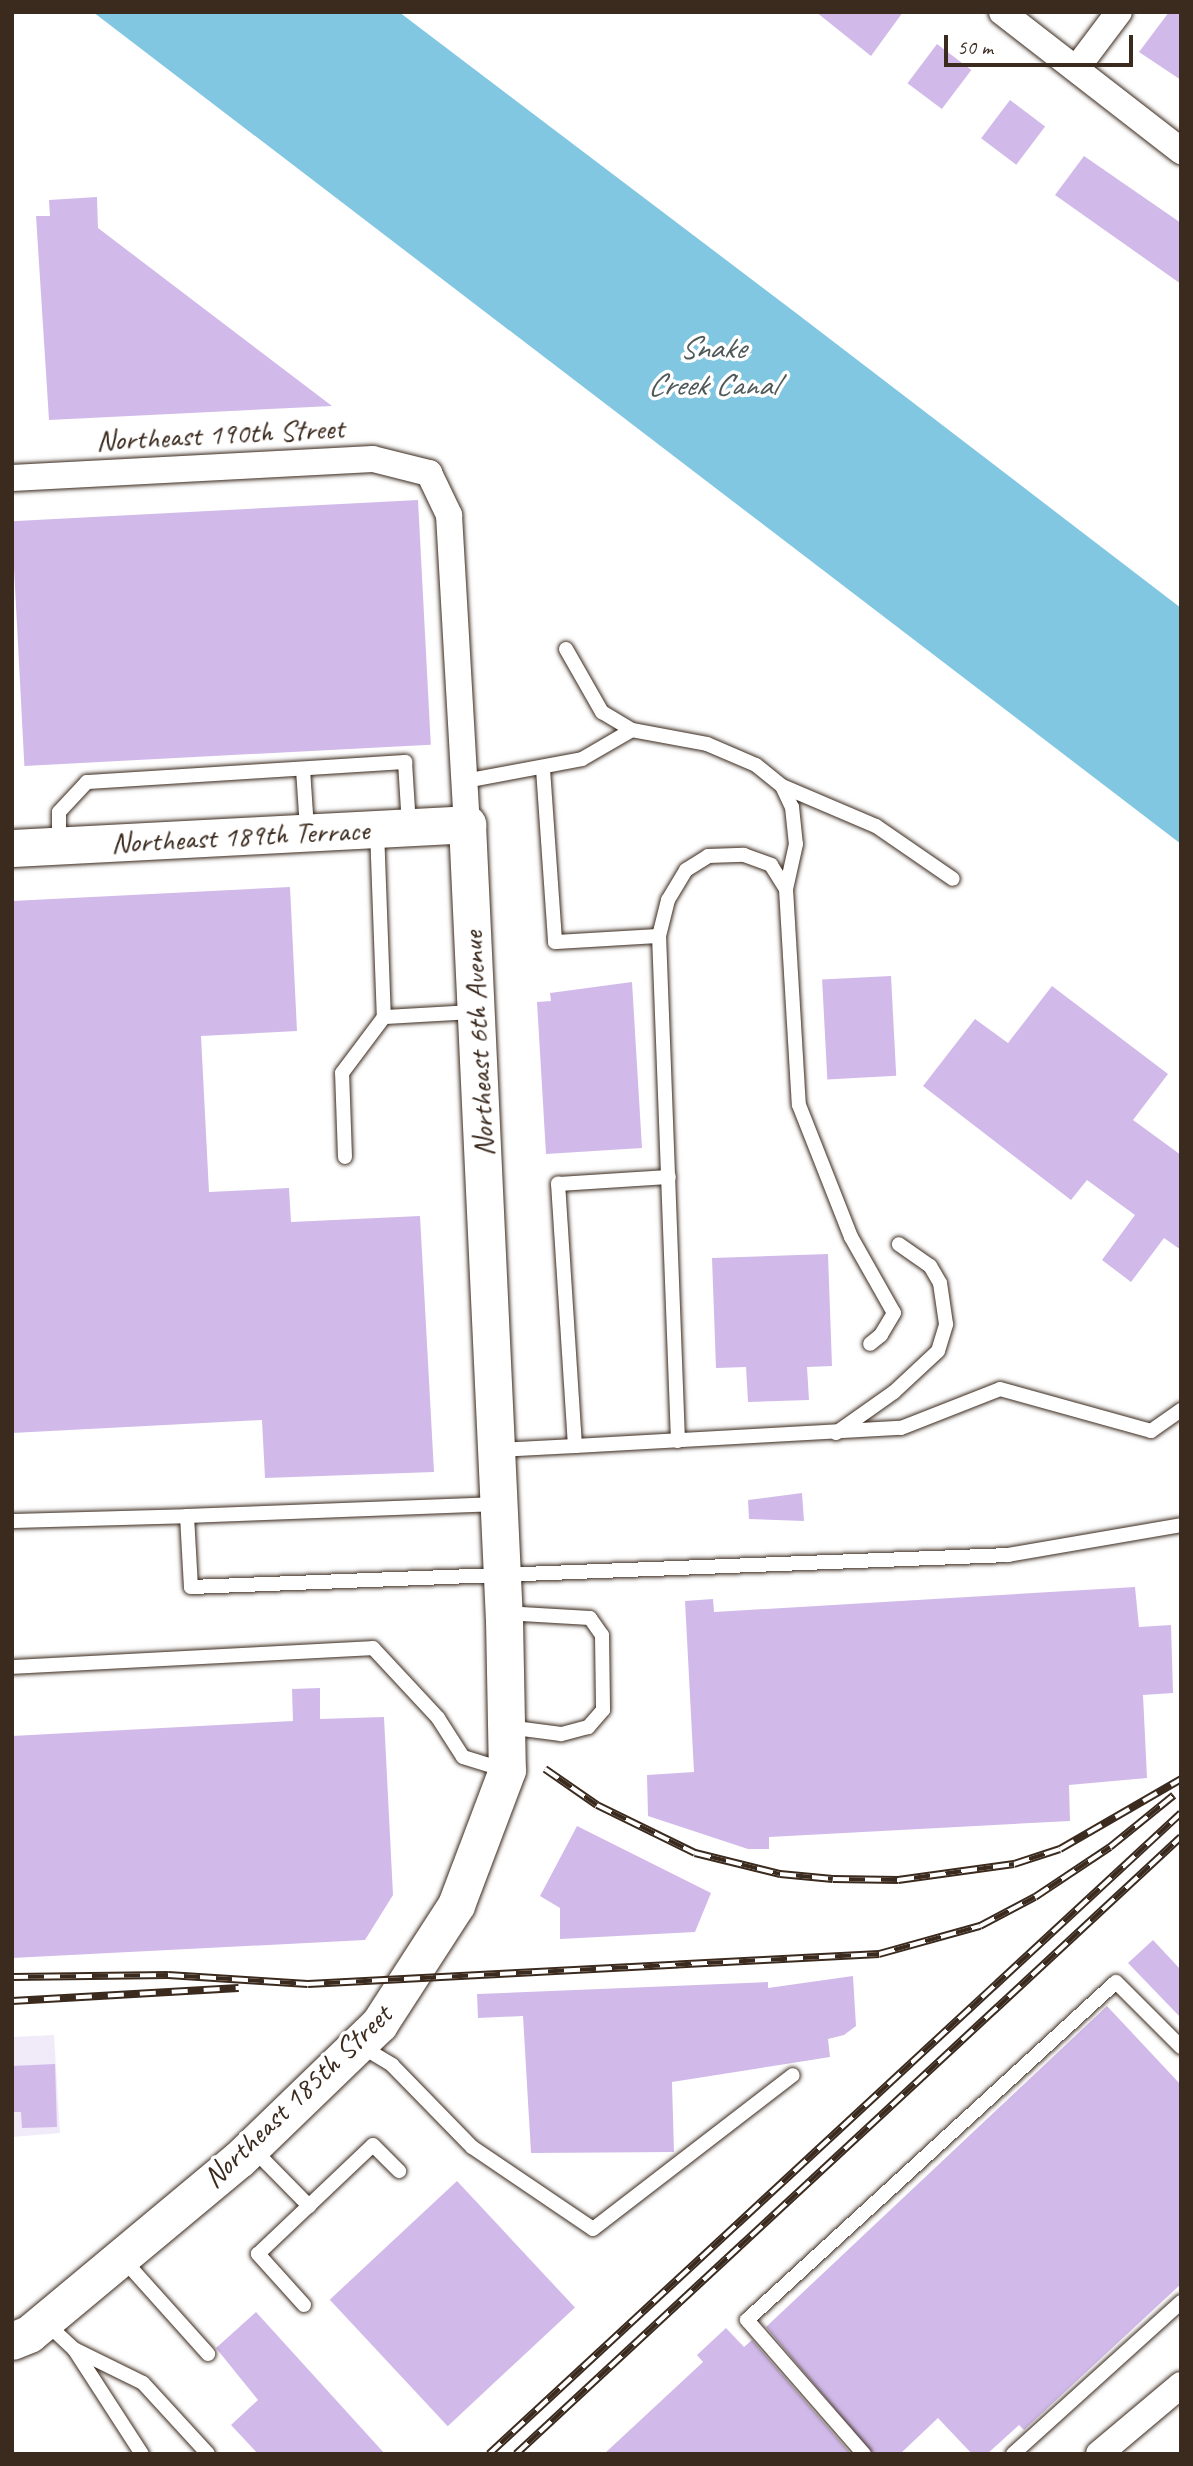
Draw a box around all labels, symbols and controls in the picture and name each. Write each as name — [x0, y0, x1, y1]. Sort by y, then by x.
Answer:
scale bar — [948, 21, 1137, 65]
text: 50 m — [957, 34, 993, 60]
water label: Snake Creek Canal — [648, 330, 776, 405]
street label: Northeast 190th Street — [95, 410, 345, 458]
street label: Northeast 189th Terrace — [110, 811, 370, 861]
street label: Northeast 6th Avenue — [454, 930, 502, 1158]
street label: Northeast 185th Street — [195, 1997, 399, 2195]

